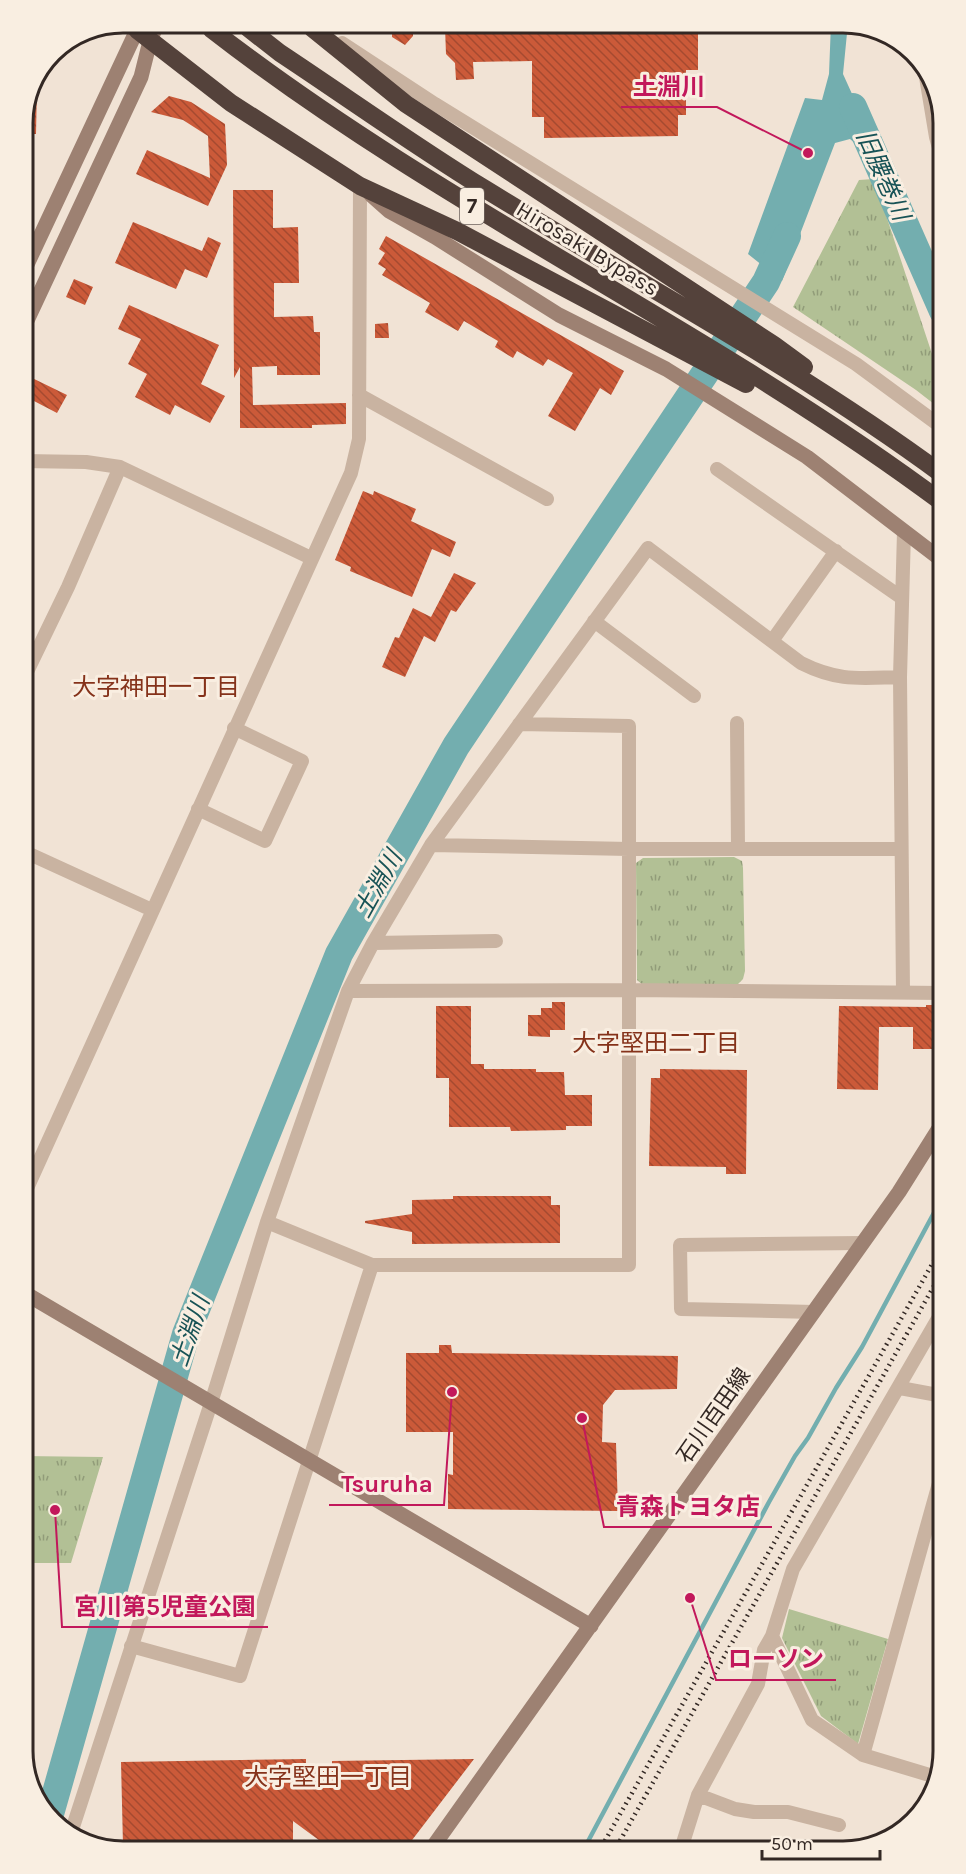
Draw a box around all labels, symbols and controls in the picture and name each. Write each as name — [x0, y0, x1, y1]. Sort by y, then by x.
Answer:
callout: 土淵川 — [621, 65, 717, 107]
text: 土淵川 — [633, 73, 705, 101]
water label: 旧腰巻川 — [851, 125, 917, 227]
road number: 7 — [460, 188, 484, 224]
street label: Hirosaki Bypass — [512, 196, 663, 301]
district label: 大字神田一丁目 — [72, 673, 240, 701]
water label: 土淵川 — [348, 843, 409, 922]
district label: 大字堅田二丁目 — [572, 1029, 740, 1057]
water label: 土淵川 — [165, 1290, 216, 1370]
street label: 石川百田線 — [672, 1363, 756, 1468]
callout: Tsuruha — [329, 1463, 444, 1505]
text: Tsuruha — [341, 1470, 433, 1498]
callout: 青森トヨタ店 — [604, 1485, 772, 1527]
text: 青森トヨタ店 — [616, 1493, 760, 1521]
callout: 宮川第5児童公園 — [62, 1585, 268, 1627]
text: 宮川第5児童公園 — [74, 1593, 256, 1621]
callout: ローソン — [716, 1638, 836, 1680]
text: ローソン — [728, 1645, 824, 1673]
district label: 大字堅田一丁目 — [244, 1763, 412, 1791]
scale bar — [762, 1823, 880, 1861]
text: 50 m — [771, 1833, 813, 1855]

